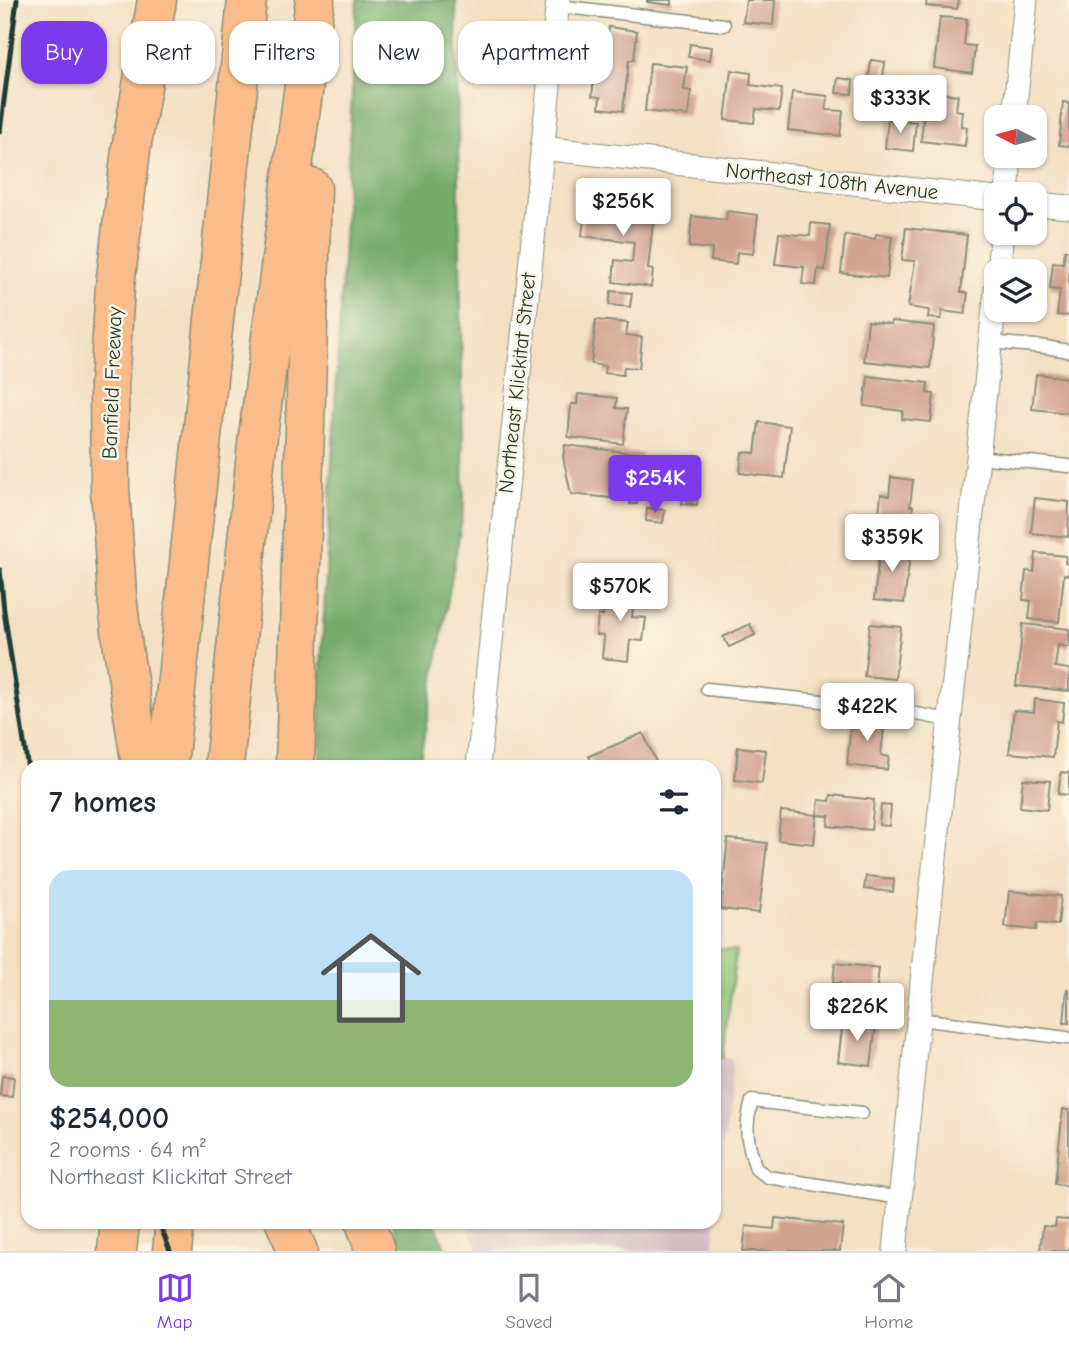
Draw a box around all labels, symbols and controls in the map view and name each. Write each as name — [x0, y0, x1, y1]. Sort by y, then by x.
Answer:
chip: Buy — [21, 21, 107, 84]
chip: Rent — [121, 21, 215, 84]
chip: Filters — [229, 21, 339, 84]
chip: New — [353, 21, 444, 84]
chip: Apartment — [458, 21, 613, 84]
pin: $333K — [851, 76, 949, 135]
text: $333K — [870, 84, 930, 111]
north arrow — [984, 105, 1046, 168]
map controls — [984, 105, 1047, 322]
street label: Northeast 108th Avenue — [724, 158, 940, 204]
pin: $256K — [574, 178, 672, 238]
button: locate — [984, 182, 1047, 245]
text: $256K — [592, 187, 654, 214]
button: layers — [984, 259, 1047, 322]
street label: Northeast Klickitat Street — [493, 271, 541, 494]
street label: Banfield Freeway — [97, 306, 127, 460]
pin: $254K — [606, 456, 704, 515]
text: $254K — [624, 464, 686, 491]
pin: $359K — [843, 514, 941, 574]
text: $359K — [861, 523, 923, 550]
pin: $570K — [571, 564, 669, 623]
text: $570K — [589, 572, 651, 599]
pin: $422K — [818, 684, 916, 743]
text: $422K — [837, 692, 897, 719]
icon: filters — [655, 783, 693, 821]
text: 7 homes — [49, 785, 156, 820]
icon: home — [308, 915, 434, 1041]
pin: $226K — [808, 984, 906, 1043]
text: $226K — [826, 992, 888, 1019]
text: $254,000 — [49, 1101, 169, 1136]
text: 2 rooms · 64 m² — [49, 1136, 206, 1163]
text: Northeast Klickitat Street — [49, 1163, 292, 1190]
tab: Map — [156, 1269, 194, 1333]
tab: Saved — [505, 1269, 553, 1333]
tab: Home — [864, 1269, 913, 1333]

